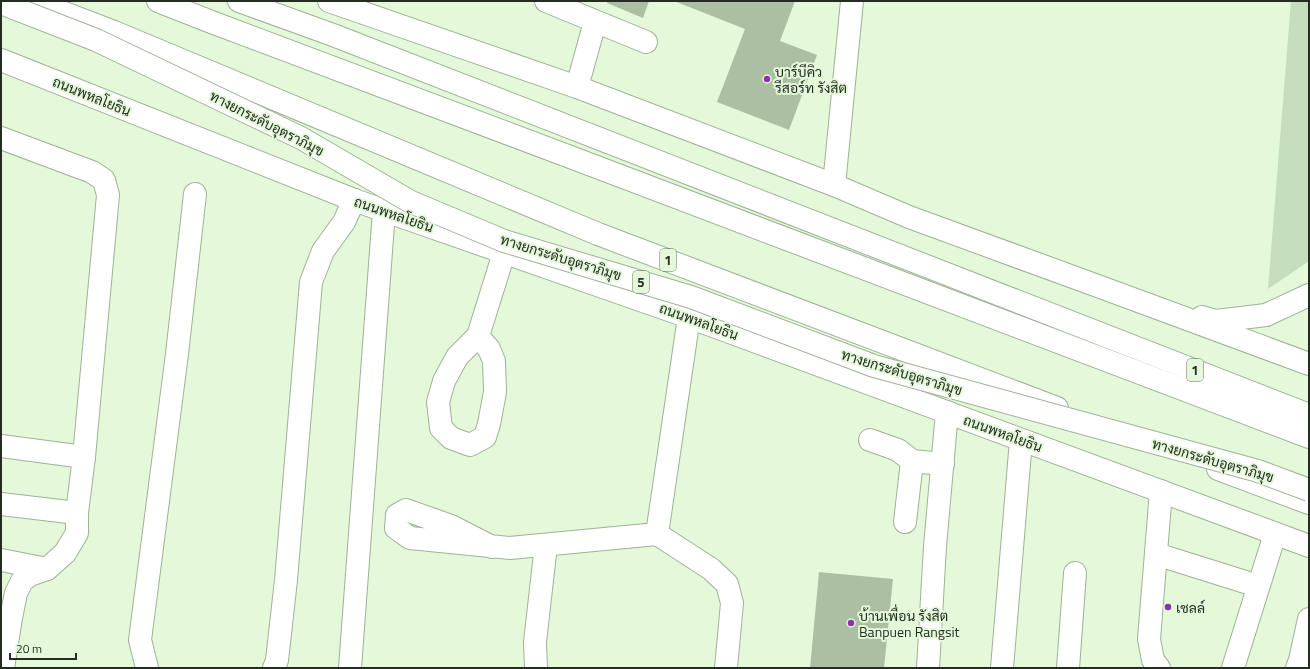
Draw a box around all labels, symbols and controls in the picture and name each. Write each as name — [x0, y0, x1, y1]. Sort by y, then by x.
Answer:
place label: บาร์บีคิว รีสอร์ท รังสิต — [774, 61, 847, 98]
street label: ถนนพหลโยธิน — [50, 71, 134, 121]
marker: บาร์บีคิว รีสอร์ท รังสิต — [762, 74, 772, 84]
street label: ทางยกระดับอุตราภิมุข — [206, 85, 328, 161]
street label: ถนนพหลโยธิน — [351, 191, 437, 237]
street label: ทางยกระดับอุตราภิมุข — [498, 229, 624, 285]
road number: 1 — [660, 249, 676, 271]
road number: 5 — [633, 271, 649, 293]
street label: ถนนพหลโยธิน — [656, 297, 742, 345]
street label: ทางยกระดับอุตราภิมุข — [839, 344, 965, 400]
road number: 1 — [1187, 359, 1203, 381]
street label: ถนนพหลโยธิน — [960, 409, 1046, 457]
street label: ทางยกระดับอุตราภิมุข — [1150, 433, 1276, 487]
place label: เชลล์ — [1176, 597, 1205, 618]
marker: เชลล์ — [1163, 602, 1173, 612]
place label: บ้านเพื่อน รังสิต Banpuen Rangsit — [859, 604, 960, 642]
marker: บ้านเพื่อน รังสิต Banpuen Rangsit — [846, 618, 856, 628]
scale bar — [10, 635, 76, 661]
text: 20 m — [16, 639, 42, 658]

